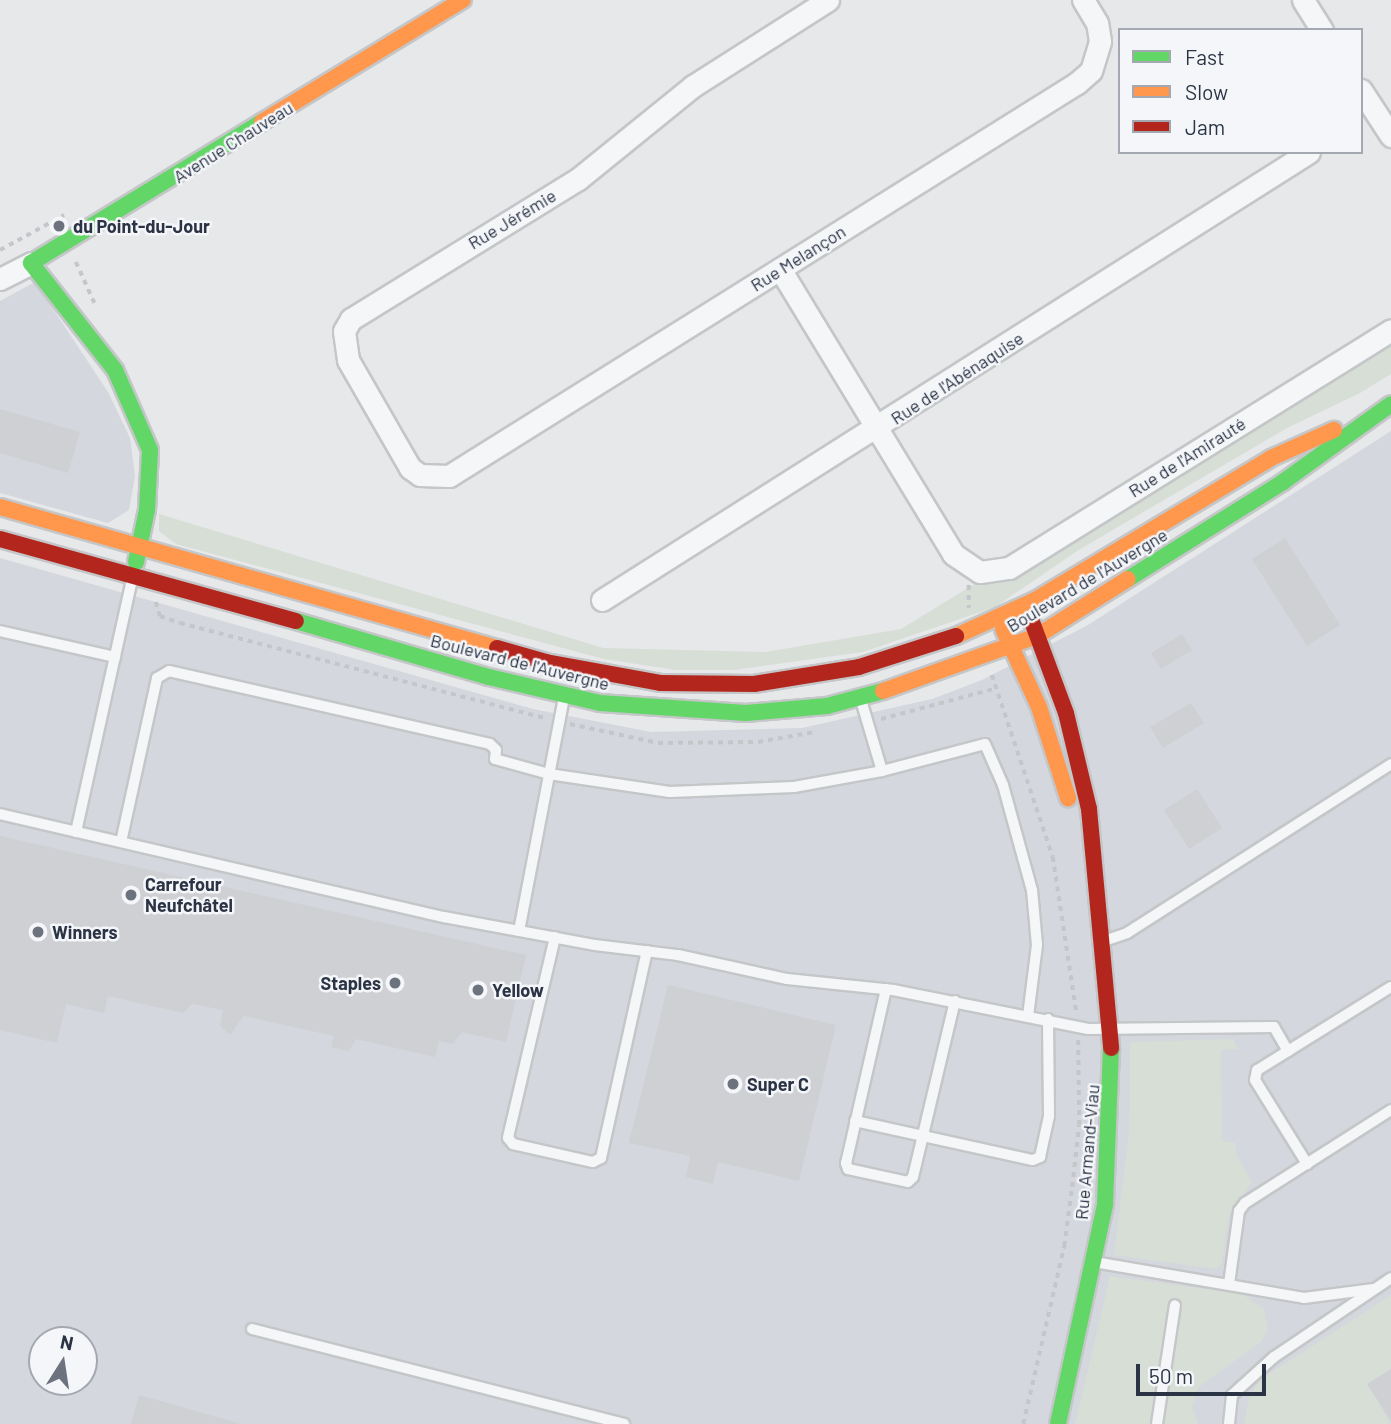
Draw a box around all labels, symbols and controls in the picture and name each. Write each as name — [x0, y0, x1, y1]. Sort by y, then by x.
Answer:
legend — [1118, 28, 1363, 154]
text: Fast — [1185, 44, 1225, 69]
text: Slow — [1185, 79, 1228, 104]
street label: Avenue Chauveau — [169, 97, 297, 187]
text: Jam — [1185, 114, 1225, 139]
street label: Rue Jérémie — [464, 184, 560, 254]
place label: du Point-du-Jour — [73, 215, 210, 237]
marker: du Point-du-Jour — [51, 218, 67, 234]
street label: Rue Melançon — [746, 220, 850, 296]
street label: Rue de l'Abénaquise — [887, 327, 1027, 429]
street label: Rue de l'Amirauté — [1124, 412, 1250, 502]
street label: Boulevard de l'Auvergne — [1003, 523, 1171, 637]
street label: Boulevard de l'Auvergne — [428, 629, 612, 695]
place label: Carrefour Neufchâtel — [145, 874, 233, 917]
marker: Carrefour Neufchâtel — [123, 887, 139, 903]
place label: Winners — [52, 921, 118, 943]
marker: Winners — [30, 924, 46, 940]
place label: Staples — [321, 972, 381, 994]
marker: Staples — [387, 975, 403, 991]
place label: Yellow — [492, 979, 544, 1001]
marker: Yellow — [470, 982, 486, 998]
place label: Super C — [747, 1073, 809, 1095]
marker: Super C — [725, 1076, 741, 1092]
street label: Rue Armand-Viau — [1070, 1083, 1104, 1221]
north arrow — [28, 1326, 98, 1396]
text: N — [58, 1329, 76, 1354]
scale bar — [1139, 1350, 1268, 1394]
text: 50 m — [1149, 1363, 1193, 1388]

